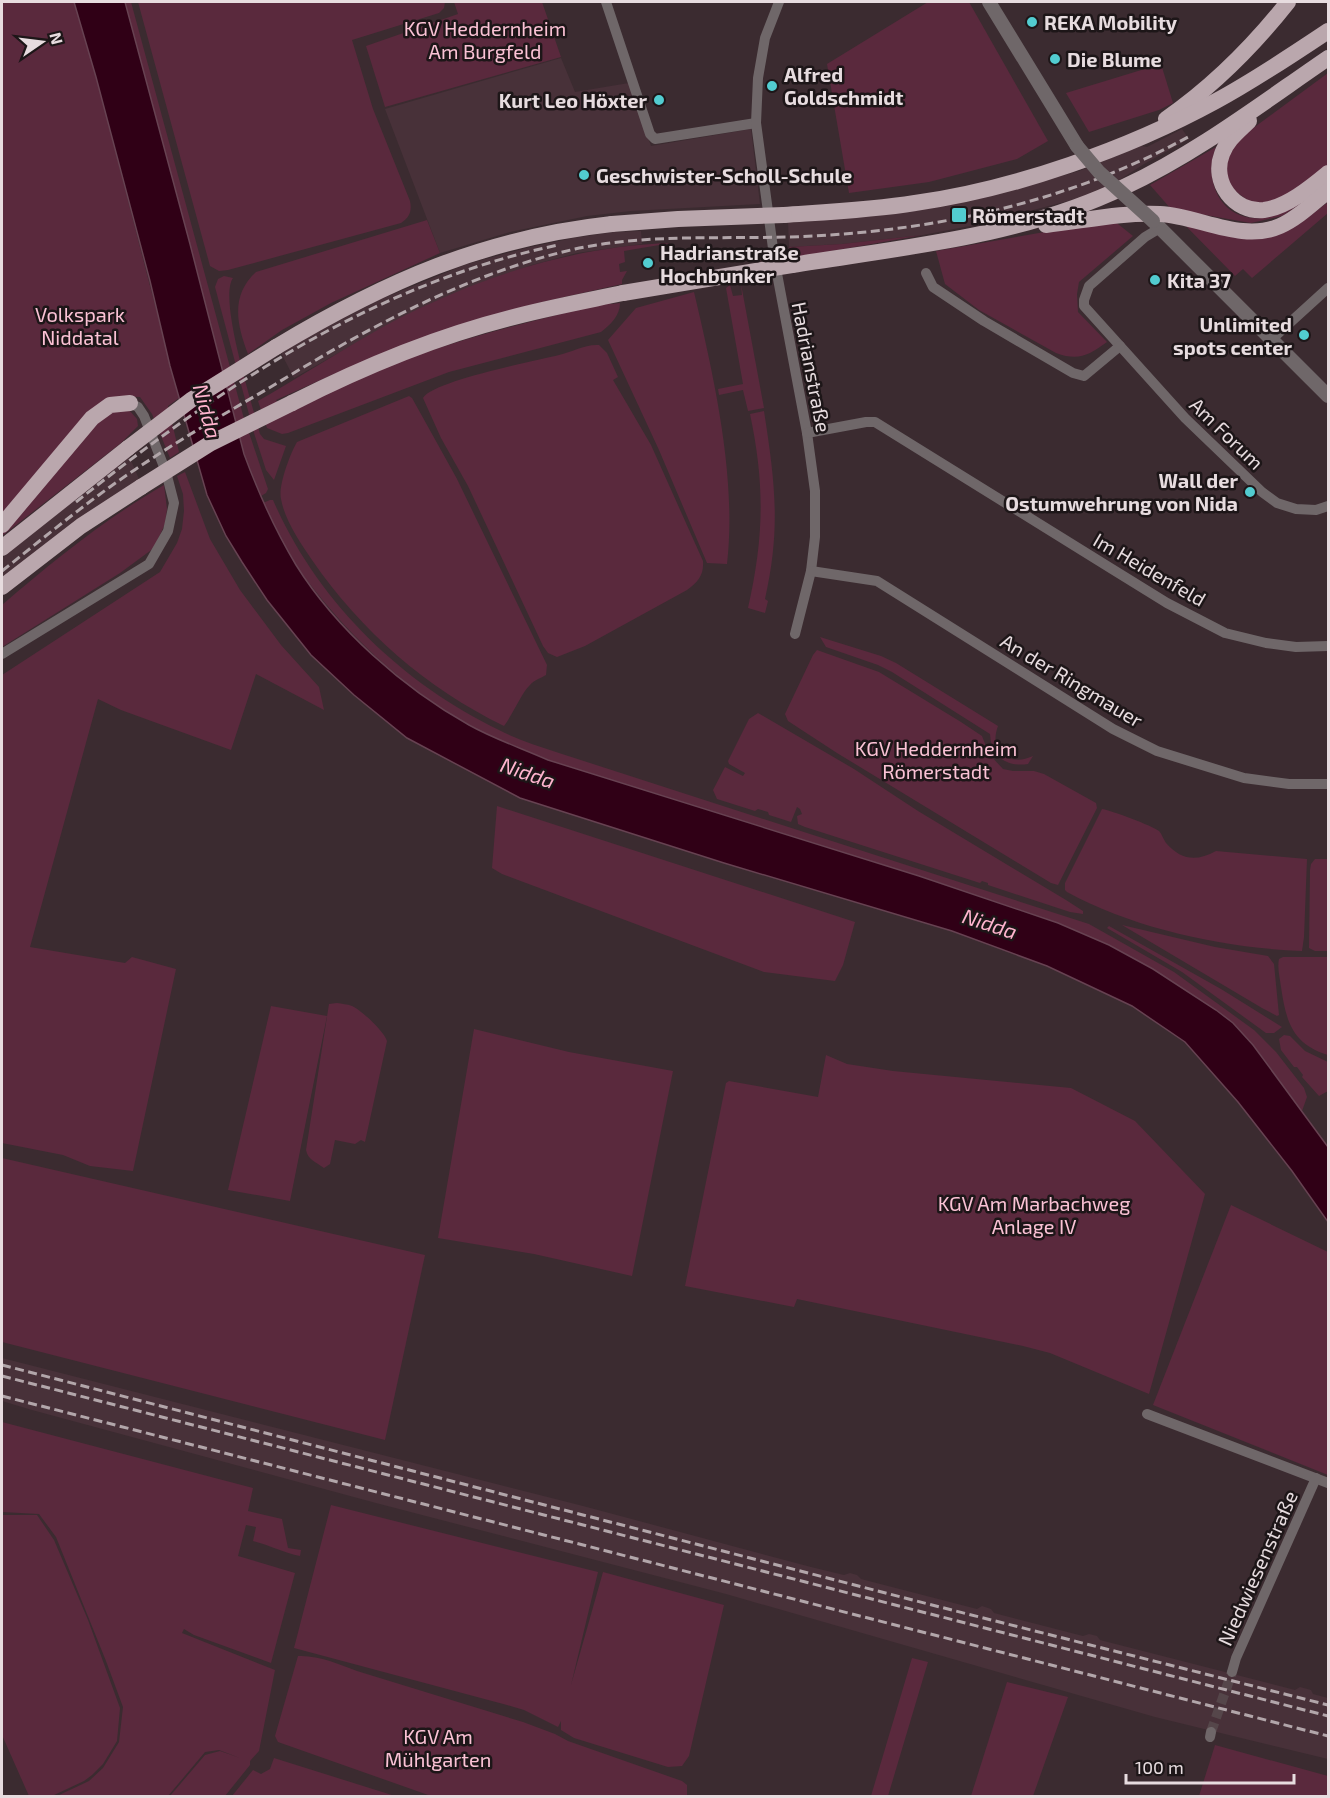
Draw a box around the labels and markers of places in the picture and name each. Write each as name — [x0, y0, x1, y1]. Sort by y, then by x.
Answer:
place label: REKA Mobility — [1044, 10, 1178, 35]
marker: REKA Mobility — [1025, 15, 1039, 29]
place label: Die Blume — [1067, 47, 1162, 71]
marker: Die Blume — [1048, 52, 1062, 66]
place label: Alfred Goldschmidt — [784, 62, 903, 109]
marker: Alfred Goldschmidt — [765, 79, 779, 93]
place label: Kurt Leo Höxter — [499, 88, 647, 112]
marker: Kurt Leo Höxter — [652, 93, 666, 107]
place label: Geschwister-Scholl-Schule — [596, 163, 852, 187]
marker: Geschwister-Scholl-Schule — [577, 168, 591, 182]
place label: Römerstadt — [972, 203, 1084, 227]
marker: Römerstadt — [950, 206, 968, 224]
place label: Hadrianstraße Hochbunker — [660, 240, 799, 287]
marker: Hadrianstraße Hochbunker — [641, 256, 655, 270]
place label: Kita 37 — [1167, 268, 1231, 292]
marker: Kita 37 — [1148, 273, 1162, 287]
place label: Unlimited spots center — [1173, 312, 1292, 359]
marker: Unlimited spots center — [1297, 328, 1311, 342]
place label: Wall der Ostumwehrung von Nida — [1005, 468, 1238, 515]
marker: Wall der Ostumwehrung von Nida — [1243, 485, 1257, 499]

